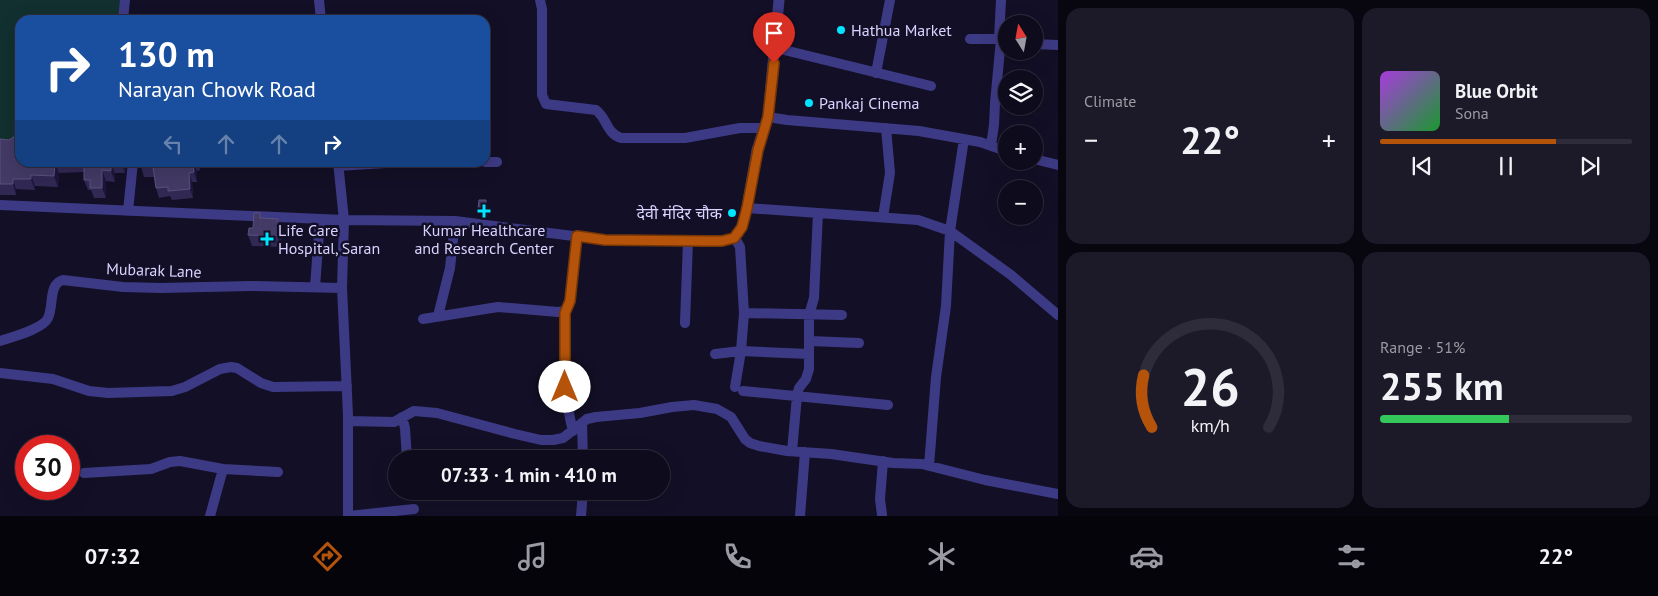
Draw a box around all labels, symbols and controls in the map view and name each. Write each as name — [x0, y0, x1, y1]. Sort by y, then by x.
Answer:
pin — [753, 12, 795, 63]
north arrow — [998, 15, 1042, 60]
map controls — [998, 15, 1043, 225]
icon: arrive — [760, 19, 788, 47]
place label: Hathua Market — [851, 20, 952, 40]
marker: Hathua Market — [835, 24, 847, 36]
text: 130 m — [118, 31, 215, 77]
icon: right — [35, 35, 100, 100]
button: layers — [998, 70, 1043, 115]
text: Narayan Chowk Road — [118, 75, 316, 103]
text: Blue Orbit — [1455, 79, 1538, 103]
text: Climate — [1084, 91, 1136, 111]
place label: Pankaj Cinema — [819, 93, 919, 113]
marker: Pankaj Cinema — [803, 97, 815, 109]
text: Sona — [1455, 103, 1489, 123]
text: 22° — [1180, 115, 1240, 164]
text: − — [1084, 121, 1098, 158]
text: + — [1322, 121, 1336, 158]
button: + — [998, 125, 1043, 170]
icon: left — [159, 130, 187, 158]
icon: ahead — [212, 130, 240, 158]
icon: ahead — [265, 130, 293, 158]
icon: right — [318, 130, 346, 158]
icon: previous — [1408, 152, 1436, 180]
icon: pause — [1492, 152, 1520, 180]
icon: next — [1576, 152, 1604, 180]
button: − — [998, 180, 1043, 225]
place label: देवी मंदिर चौक — [637, 203, 723, 223]
marker: Kumar Healthcare and Research Center — [477, 204, 491, 218]
marker: देवी मंदिर चौक — [726, 207, 738, 219]
place label: Life Care Hospital, Saran — [278, 220, 380, 258]
place label: Kumar Healthcare and Research Center — [414, 220, 554, 258]
marker: Life Care Hospital, Saran — [260, 232, 274, 246]
street label: Mubarak Lane — [106, 258, 202, 282]
text: Range · 51% — [1380, 337, 1465, 357]
text: 26 — [1181, 353, 1239, 420]
position arrow — [538, 360, 590, 412]
text: 255 km — [1380, 361, 1504, 410]
text: km/h — [1190, 414, 1230, 437]
speed limit sign: 30 — [15, 435, 80, 500]
text: 07:33 · 1 min · 410 m — [441, 463, 617, 487]
icon: directions — [310, 539, 345, 574]
icon: music — [515, 539, 550, 574]
icon: phone — [720, 539, 755, 574]
icon: climate — [924, 539, 959, 574]
icon: car — [1129, 539, 1164, 574]
icon: filters — [1334, 539, 1369, 574]
text: 07:32 — [85, 542, 141, 570]
text: 22° — [1538, 542, 1573, 570]

